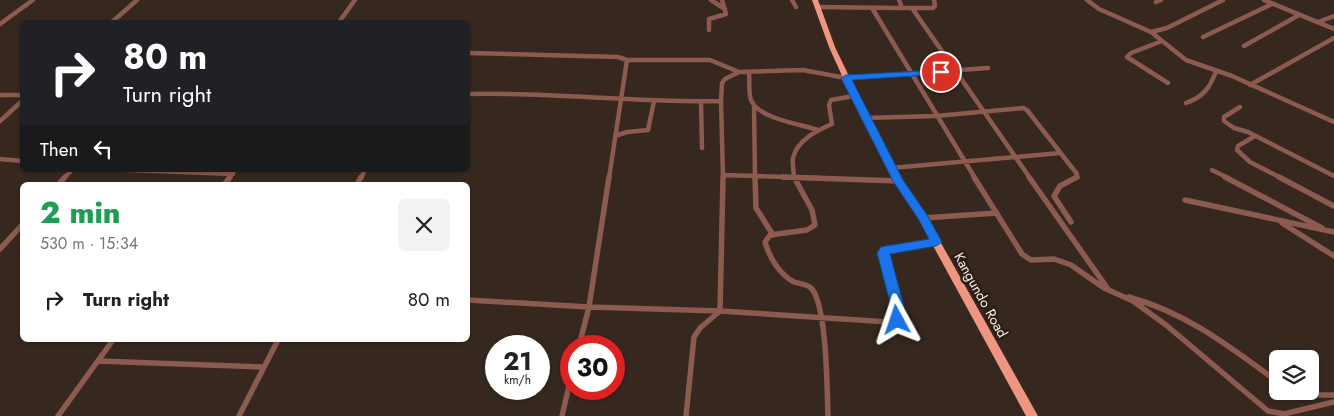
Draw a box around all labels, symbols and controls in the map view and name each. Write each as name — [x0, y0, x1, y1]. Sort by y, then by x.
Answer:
text: 80 m — [123, 32, 207, 82]
icon: right — [40, 40, 105, 105]
pin — [920, 51, 962, 93]
icon: arrive — [927, 58, 955, 86]
text: Turn right — [123, 78, 211, 110]
icon: left — [89, 135, 117, 163]
text: Then — [40, 136, 79, 163]
text: 2 min — [40, 191, 121, 234]
button: close — [398, 199, 450, 251]
text: 530 m · 15:34 — [40, 232, 138, 255]
street label: Kangundo Road — [949, 249, 1013, 341]
icon: right — [40, 286, 68, 314]
text: Turn right — [83, 286, 169, 313]
text: 80 m — [408, 286, 450, 313]
position arrow — [870, 293, 922, 345]
speed limit sign: 30 — [560, 335, 625, 400]
text: 21 — [503, 343, 532, 379]
map controls — [1269, 350, 1319, 400]
button: layers — [1269, 350, 1319, 400]
text: km/h — [504, 371, 531, 389]

